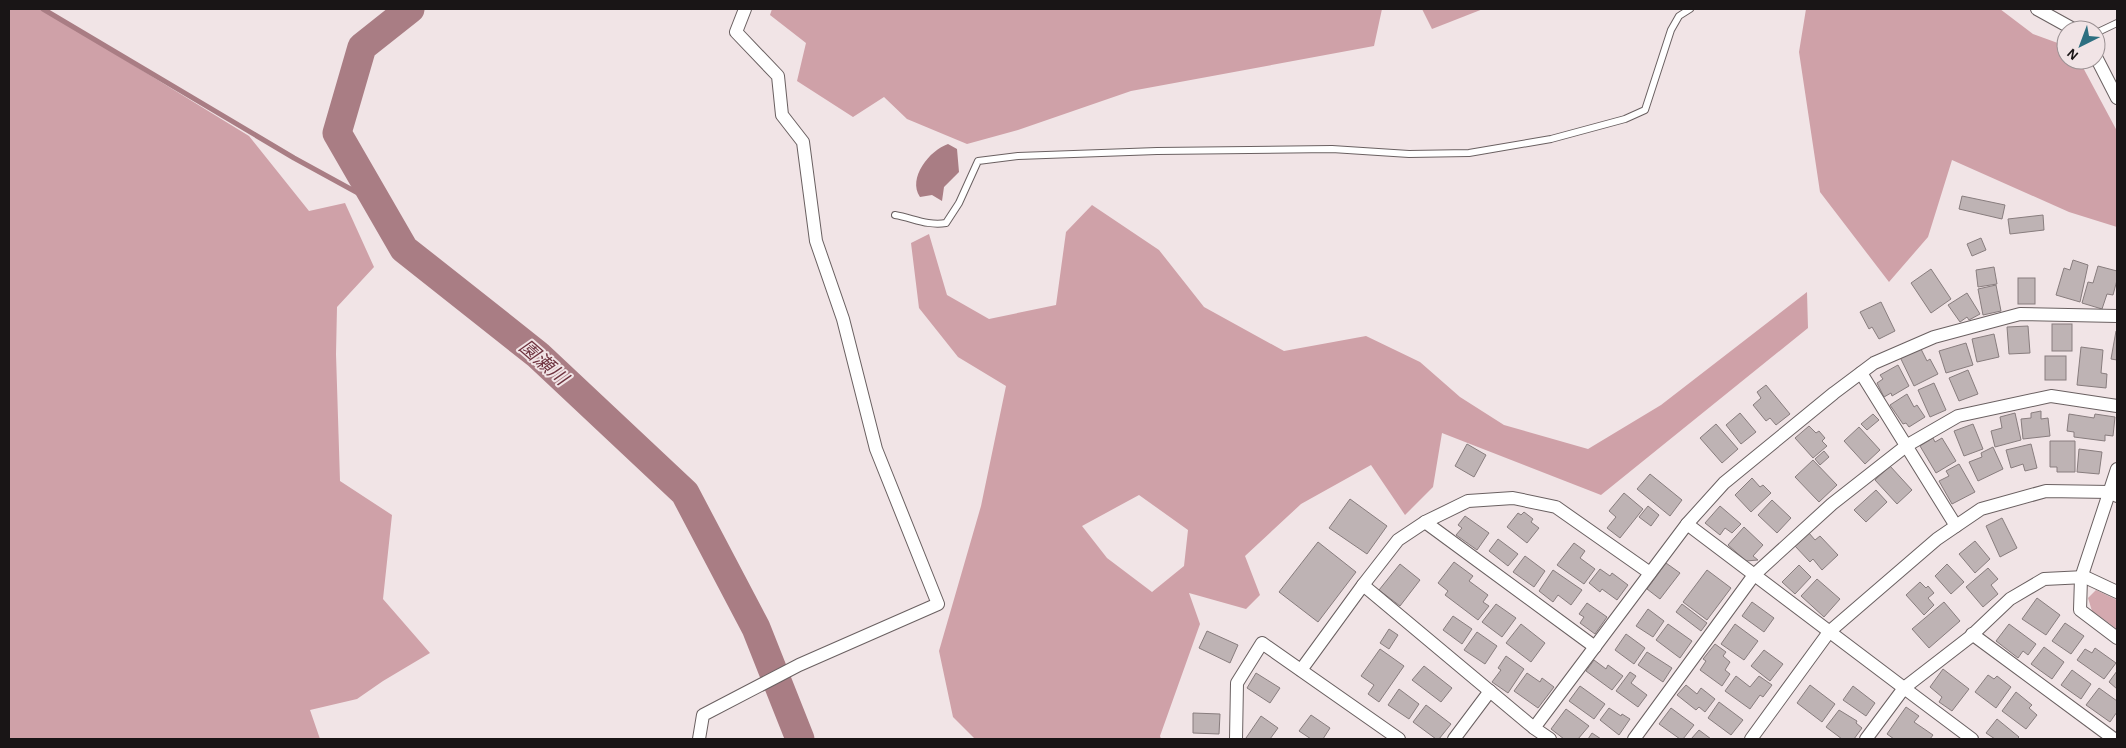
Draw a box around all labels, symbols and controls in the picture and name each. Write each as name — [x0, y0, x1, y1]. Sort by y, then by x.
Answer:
north arrow — [2056, 20, 2106, 70]
text: N — [2065, 45, 2081, 62]
water label: 園瀬川 — [515, 337, 573, 390]

